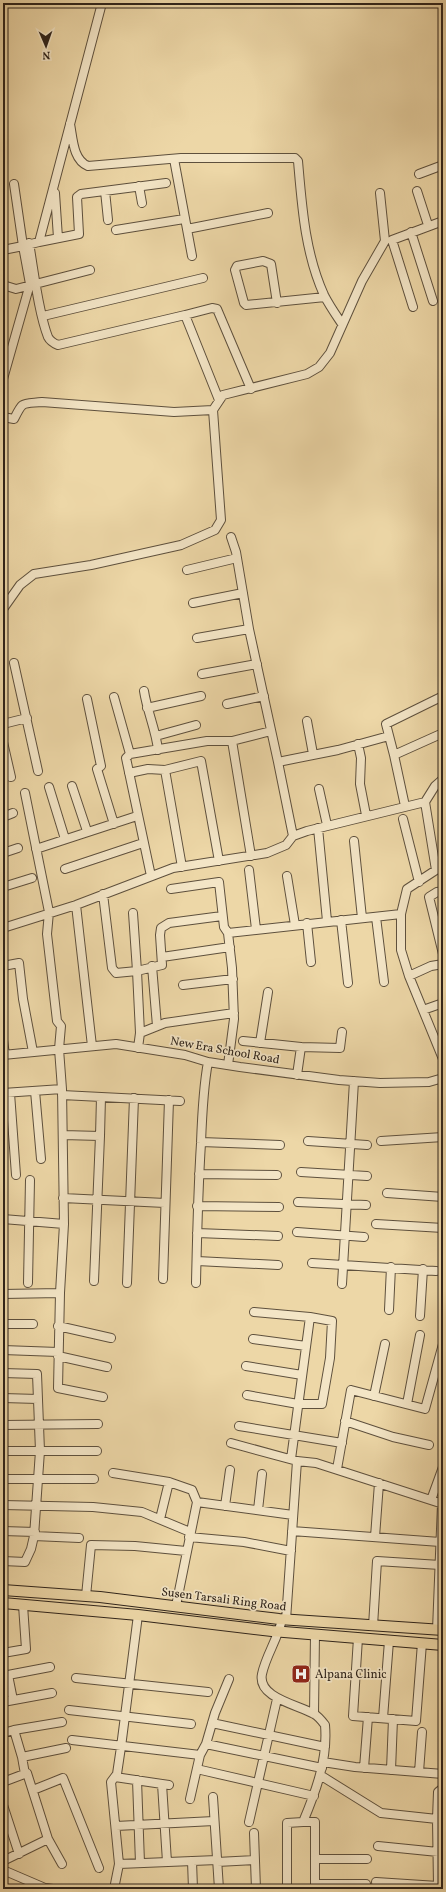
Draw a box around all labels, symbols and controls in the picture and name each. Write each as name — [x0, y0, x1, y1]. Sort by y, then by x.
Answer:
north arrow — [26, 26, 66, 66]
text: N — [42, 47, 51, 62]
street label: New Era School Road — [169, 1033, 281, 1069]
street label: Susen Tarsali Ring Road — [160, 1584, 288, 1616]
hospital icon: Alpana Clinic — [290, 1663, 312, 1685]
place label: Alpana Clinic — [315, 1667, 387, 1683]

